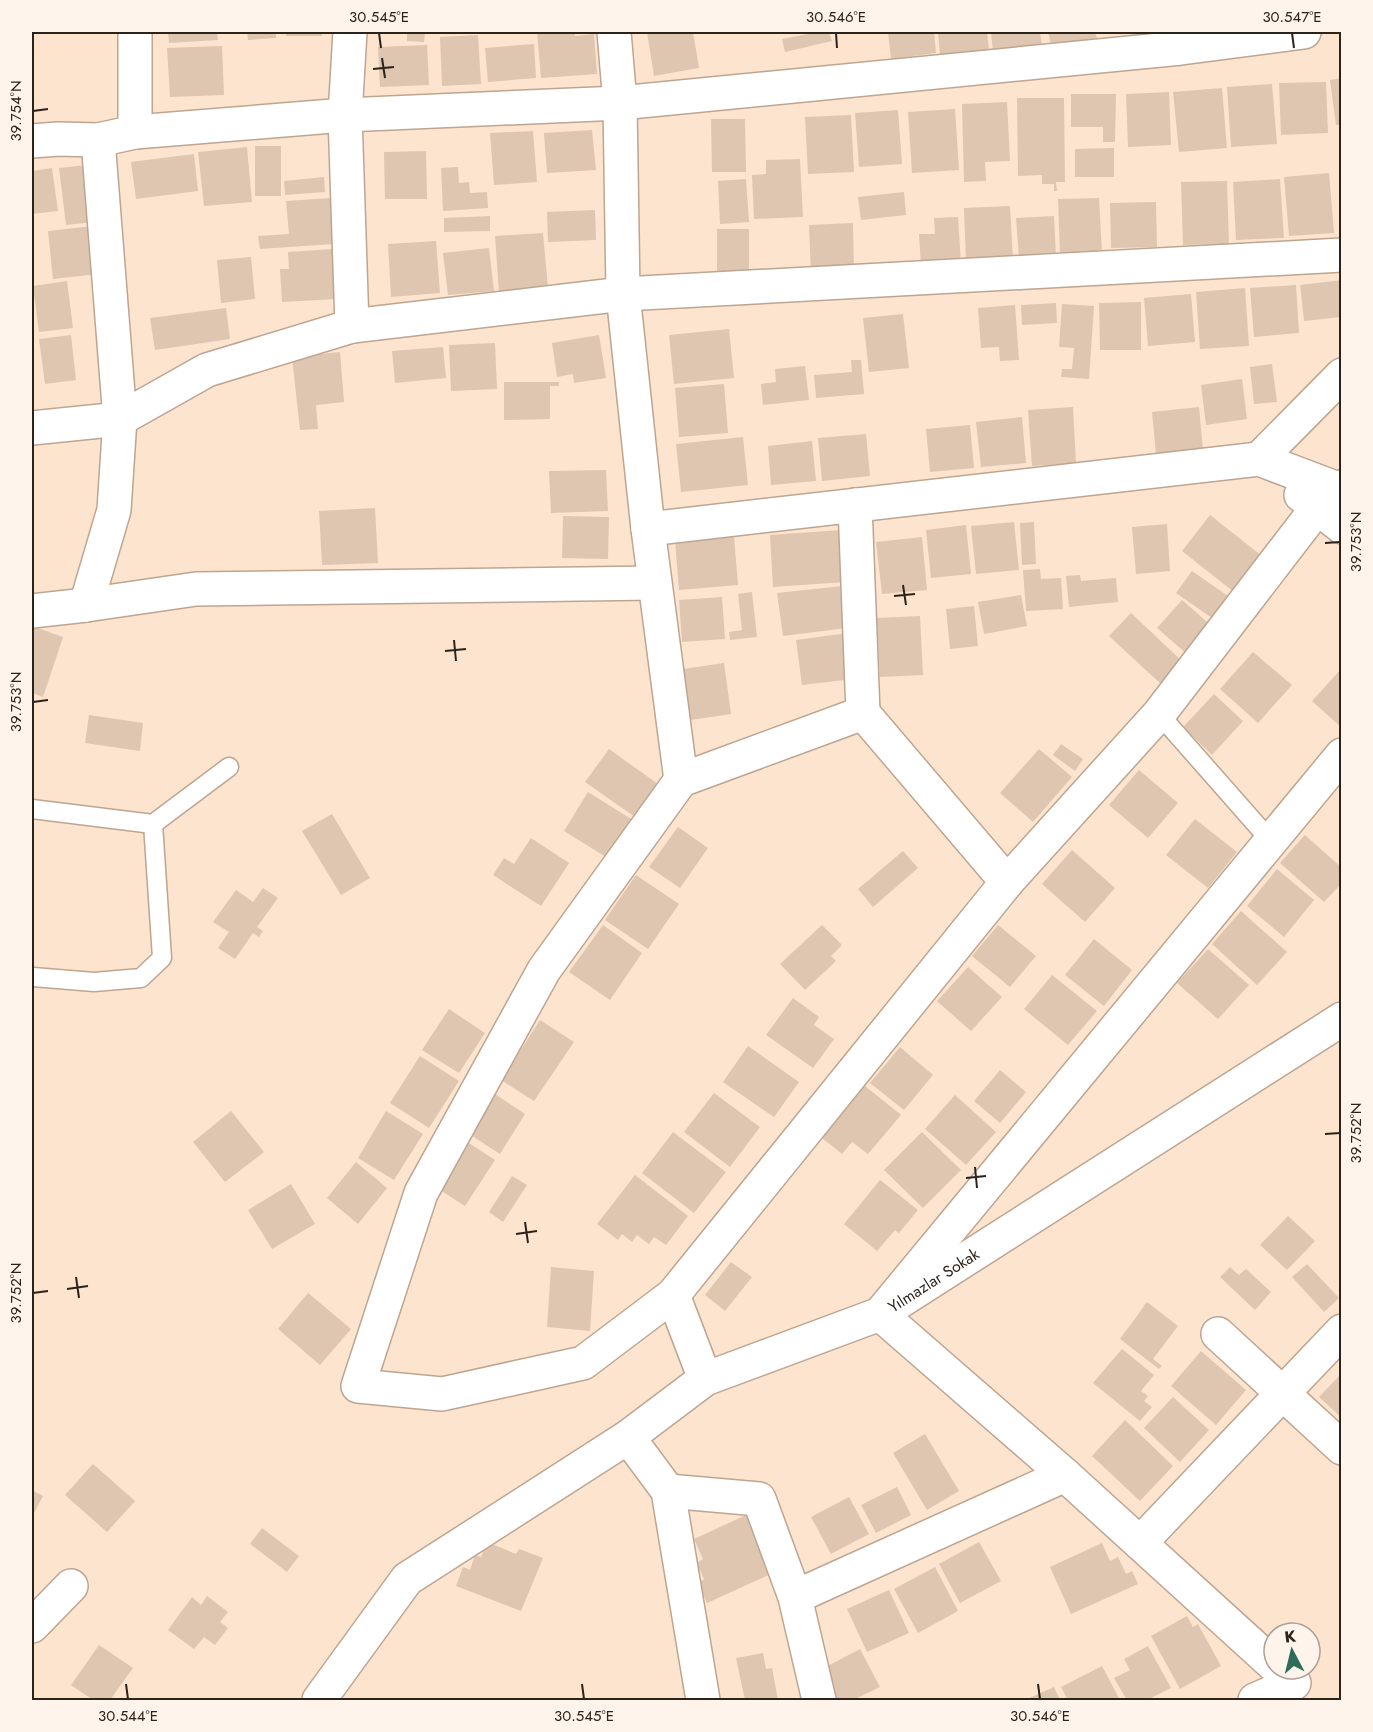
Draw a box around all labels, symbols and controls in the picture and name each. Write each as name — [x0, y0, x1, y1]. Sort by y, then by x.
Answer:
text: 30.545°E — [349, 6, 409, 28]
text: 30.546°E — [806, 6, 866, 28]
text: 30.547°E — [1262, 6, 1322, 28]
text: 39.754°N — [5, 80, 27, 142]
text: 39.753°N — [1345, 512, 1367, 572]
text: 39.753°N — [5, 672, 27, 732]
text: 39.752°N — [1345, 1103, 1367, 1163]
street label: Yılmazlar Sokak — [884, 1242, 985, 1318]
text: 39.752°N — [5, 1263, 27, 1323]
north arrow — [1262, 1621, 1322, 1681]
text: K — [1283, 1624, 1298, 1649]
text: 30.544°E — [98, 1705, 158, 1727]
text: 30.545°E — [554, 1705, 614, 1727]
text: 30.546°E — [1010, 1705, 1070, 1727]

